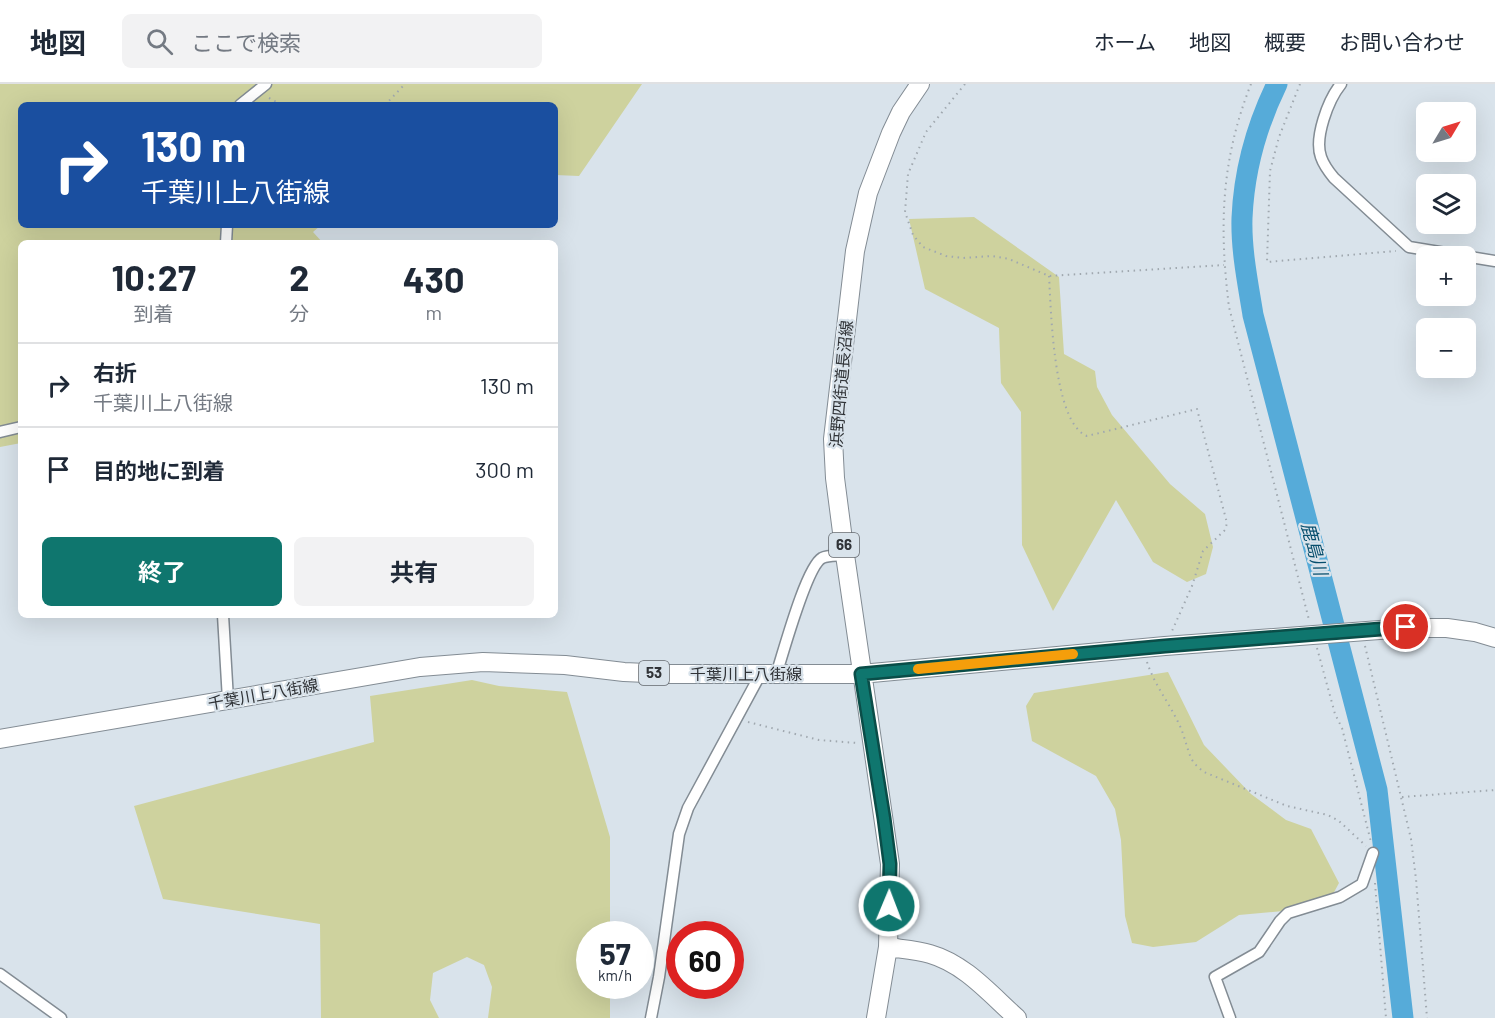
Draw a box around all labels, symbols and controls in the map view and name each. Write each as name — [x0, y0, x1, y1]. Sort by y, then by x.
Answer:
search box — [122, 14, 542, 68]
text: 地図 — [30, 25, 86, 59]
icon: search — [143, 25, 176, 58]
text: ここで検索 — [191, 29, 301, 55]
text: ホーム — [1094, 29, 1156, 54]
text: 地図 — [1189, 29, 1231, 54]
text: 概要 — [1264, 29, 1306, 54]
text: お問い合わせ — [1339, 29, 1465, 54]
north arrow — [1416, 102, 1476, 162]
map controls — [1416, 102, 1476, 378]
text: 130 m — [141, 120, 246, 170]
icon: right — [42, 126, 120, 204]
button: layers — [1416, 174, 1476, 234]
text: 千葉川上八街線 — [141, 175, 330, 207]
button: + — [1416, 246, 1476, 306]
text: 10:27 — [111, 255, 196, 298]
text: 2 — [289, 255, 309, 298]
text: 430 — [403, 257, 465, 300]
text: m — [425, 300, 442, 324]
text: 到着 — [134, 301, 174, 325]
text: 分 — [289, 301, 309, 325]
button: − — [1416, 318, 1476, 378]
street label: 浜野四街道長沼線 — [825, 319, 856, 449]
text: 右折 — [93, 359, 137, 385]
icon: right — [42, 369, 75, 402]
text: 130 m — [480, 372, 534, 398]
text: 千葉川上八街線 — [93, 390, 233, 414]
icon: arrive — [42, 453, 75, 486]
text: 300 m — [475, 456, 534, 482]
text: 目的地に到着 — [93, 457, 225, 483]
water label: 鹿島川 — [1297, 520, 1333, 580]
road number: 66 — [829, 533, 859, 557]
button: 終了 — [42, 537, 282, 606]
button: 共有 — [294, 537, 534, 606]
pin — [1380, 601, 1431, 652]
icon: arrive — [1389, 610, 1422, 643]
road number: 53 — [639, 661, 669, 685]
street label: 千葉川上八街線 — [690, 664, 802, 683]
street label: 千葉川上八街線 — [206, 674, 320, 713]
position arrow — [857, 874, 921, 938]
speed limit sign: 60 — [666, 921, 744, 999]
text: 57 — [599, 935, 631, 971]
text: km/h — [598, 966, 632, 984]

